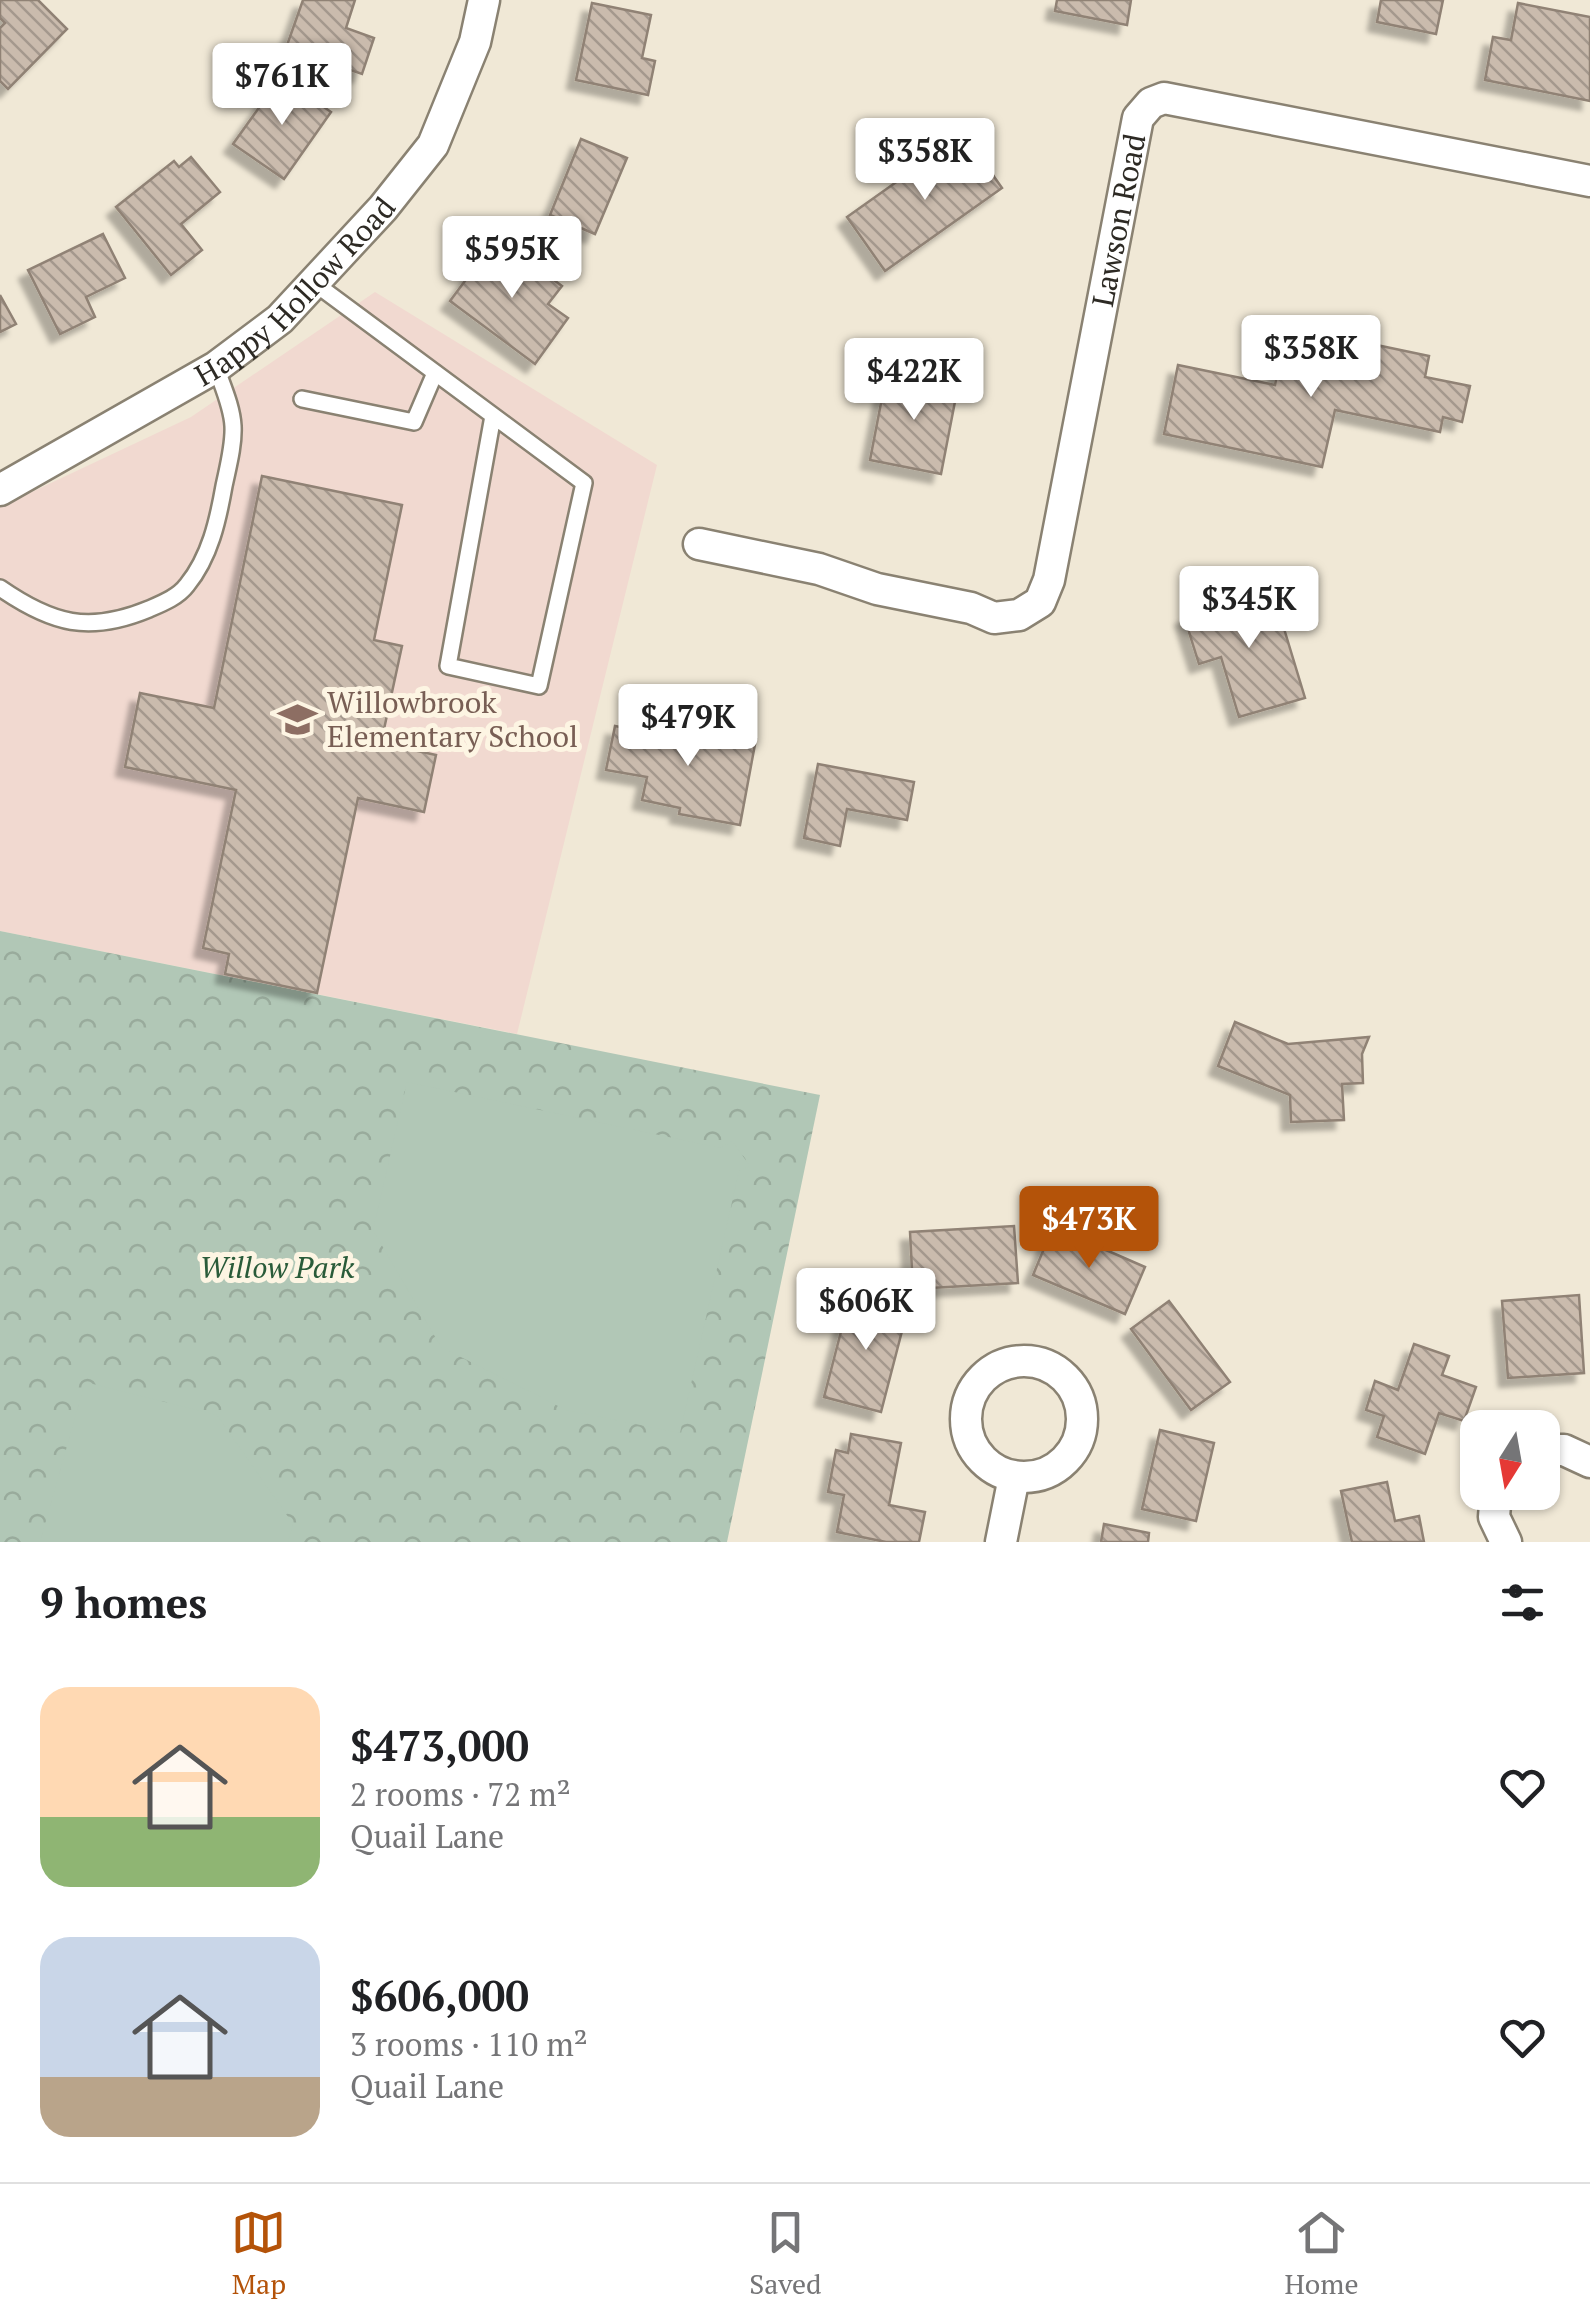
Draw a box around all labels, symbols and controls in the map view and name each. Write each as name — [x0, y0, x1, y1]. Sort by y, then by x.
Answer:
pin: $761K — [212, 43, 352, 128]
text: $761K — [234, 54, 330, 96]
pin: $358K — [855, 118, 995, 203]
text: $358K — [877, 129, 973, 171]
street label: Lawson Road — [1082, 130, 1155, 310]
street label: Happy Hollow Road — [187, 189, 404, 395]
pin: $595K — [442, 216, 582, 301]
text: $595K — [464, 227, 560, 269]
pin: $358K — [1241, 315, 1381, 400]
text: $358K — [1263, 326, 1359, 368]
pin: $422K — [844, 338, 984, 423]
text: $422K — [866, 349, 962, 391]
pin: $345K — [1179, 566, 1319, 651]
text: $345K — [1201, 577, 1297, 619]
place label: Willowbrook Elementary School — [327, 682, 578, 756]
pin: $479K — [618, 684, 758, 769]
text: $479K — [640, 695, 736, 737]
school or university icon: Willowbrook Elementary School — [276, 698, 318, 740]
pin: $473K — [1019, 1186, 1159, 1271]
text: $473K — [1041, 1197, 1137, 1239]
park label: Willow Park — [199, 1247, 355, 1287]
pin: $606K — [796, 1268, 936, 1353]
text: $606K — [818, 1279, 914, 1321]
north arrow — [1460, 1410, 1560, 1510]
map controls — [1460, 1410, 1560, 1510]
text: 9 homes — [40, 1574, 207, 1630]
icon: filters — [1495, 1575, 1550, 1630]
text: $473,000 — [350, 1717, 529, 1773]
icon: home — [120, 1727, 240, 1847]
icon: heart — [1495, 1760, 1550, 1815]
text: 2 rooms · 72 m² — [350, 1773, 571, 1815]
text: Quail Lane — [350, 1815, 504, 1857]
text: $606,000 — [350, 1967, 529, 2023]
icon: home — [120, 1977, 240, 2097]
icon: heart — [1495, 2010, 1550, 2065]
text: 3 rooms · 110 m² — [350, 2023, 588, 2065]
text: Quail Lane — [350, 2065, 504, 2107]
tab: Map — [231, 2205, 286, 2302]
tab: Saved — [749, 2205, 822, 2302]
tab: Home — [1284, 2205, 1359, 2302]

